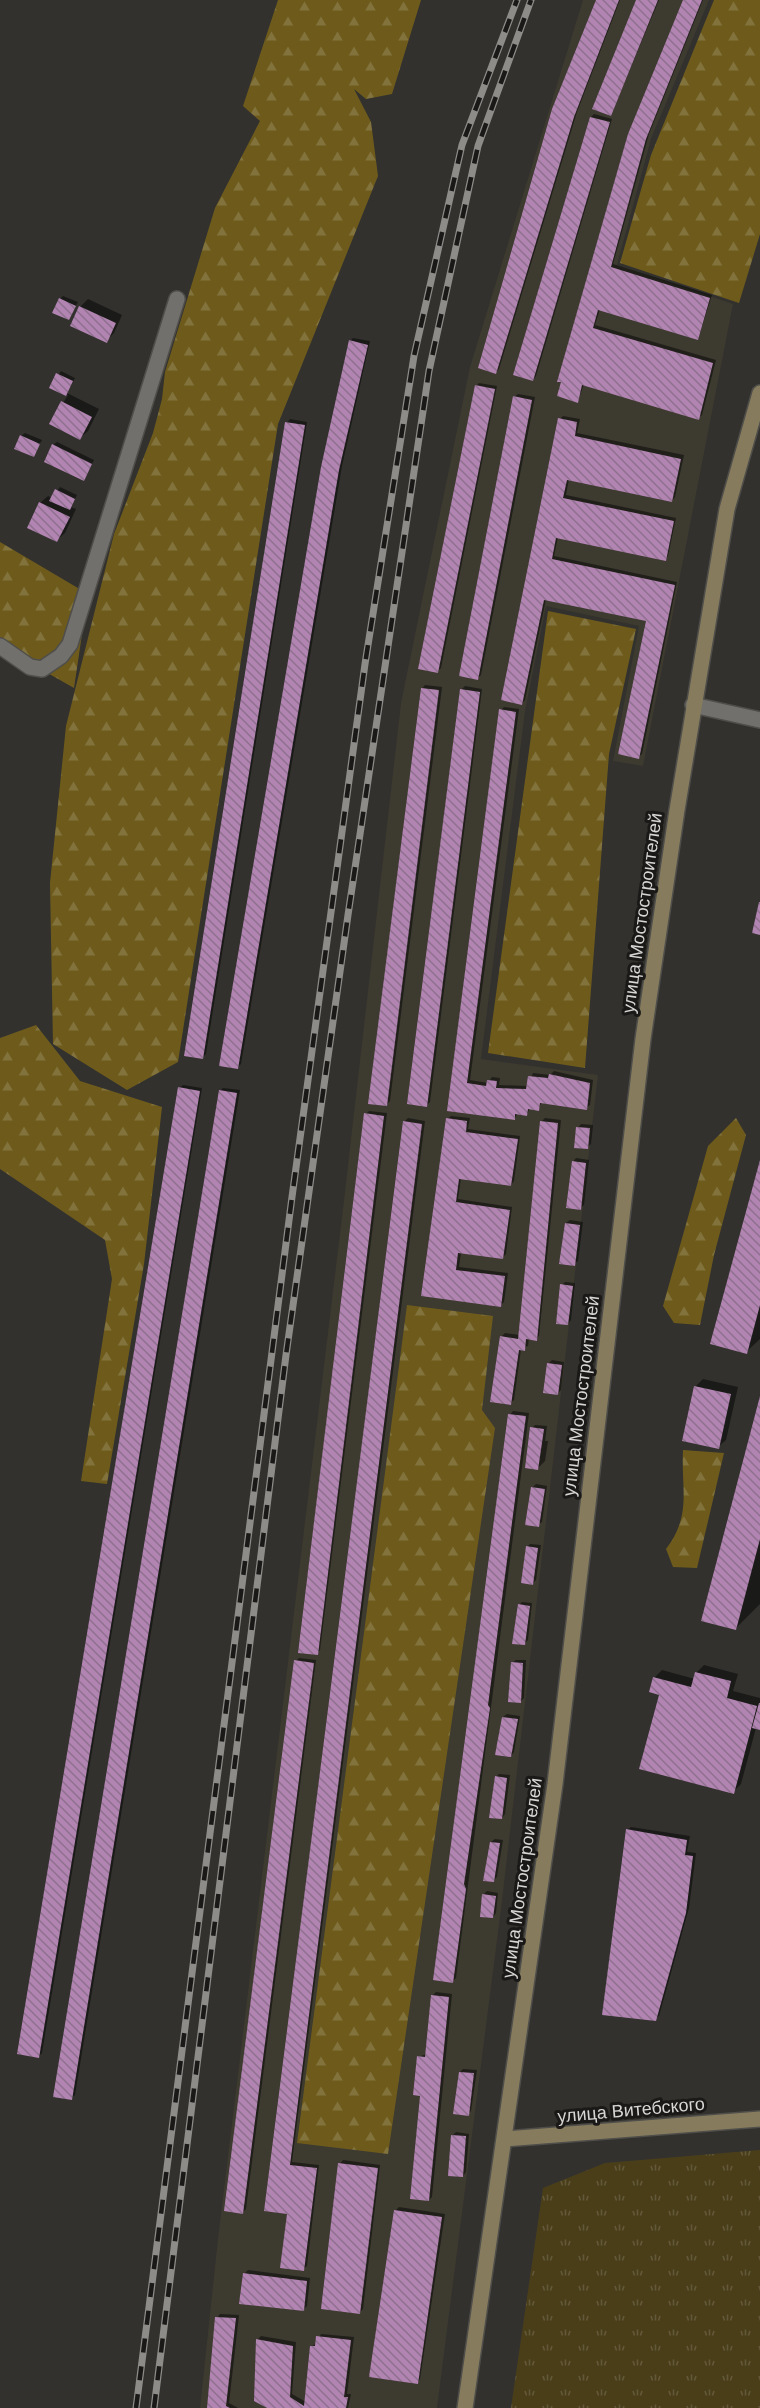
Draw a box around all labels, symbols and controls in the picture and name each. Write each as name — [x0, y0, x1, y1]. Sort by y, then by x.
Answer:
street label: улица Мостостроителей — [618, 812, 666, 1014]
street label: улица Мостостроителей — [559, 1294, 603, 1498]
street label: улица Мостостроителей — [498, 1777, 546, 1979]
street label: улица Витебского — [557, 2094, 705, 2126]

